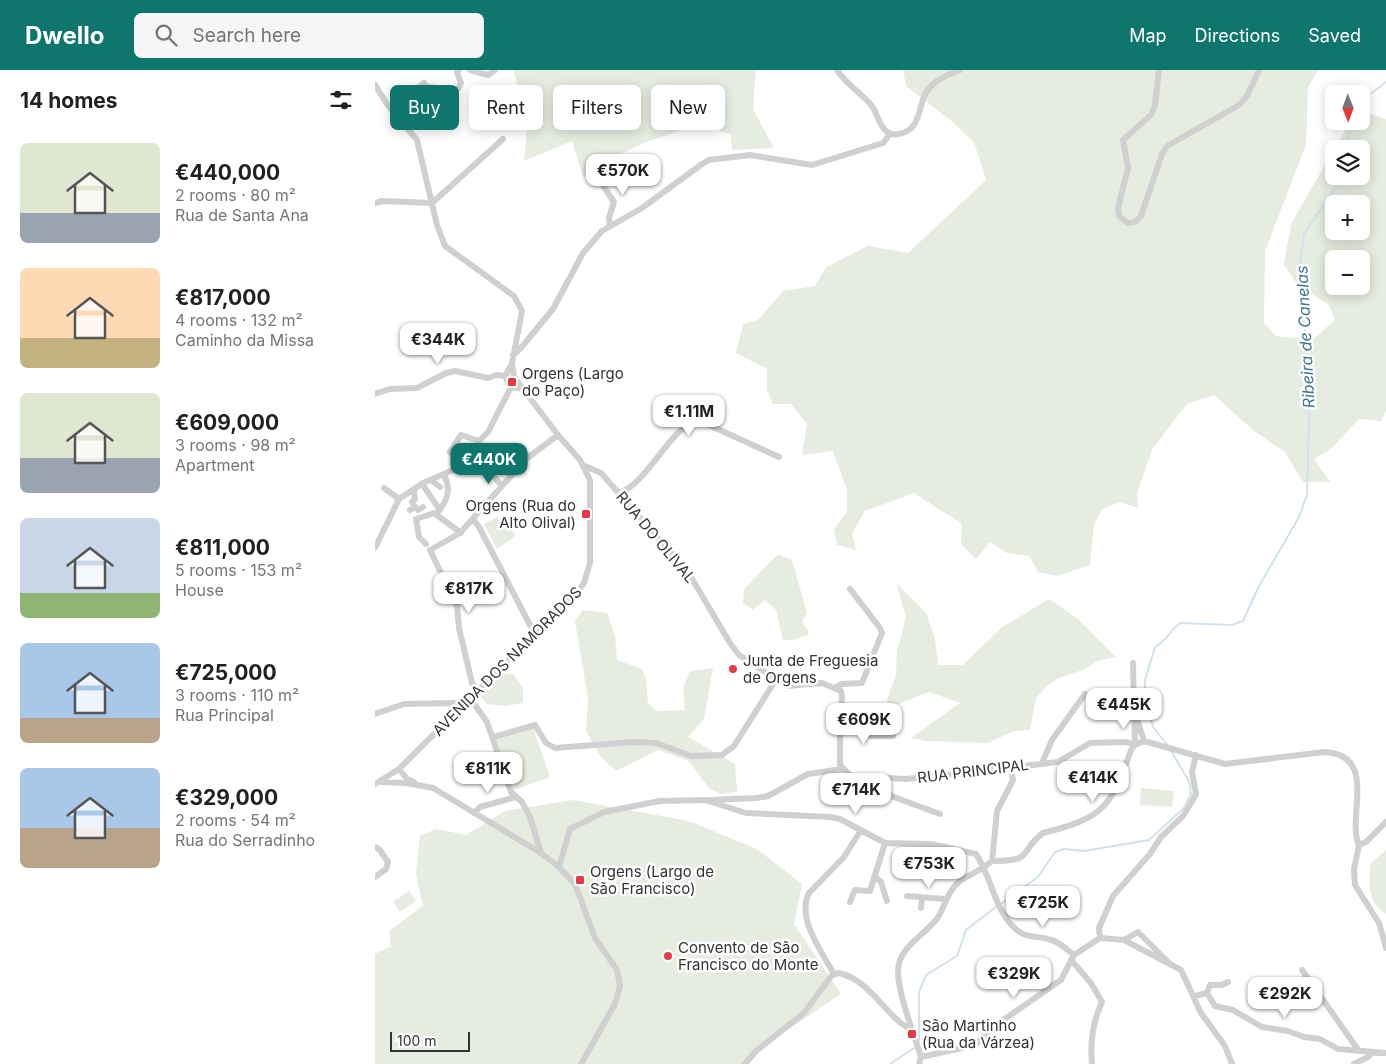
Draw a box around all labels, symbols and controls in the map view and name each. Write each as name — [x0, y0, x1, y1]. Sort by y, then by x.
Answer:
search box — [134, 13, 484, 58]
text: Dwello — [25, 21, 104, 50]
icon: search — [152, 21, 180, 49]
text: Search here — [192, 24, 301, 47]
text: Map — [1129, 25, 1167, 46]
text: Directions — [1195, 25, 1280, 46]
text: Saved — [1308, 25, 1361, 46]
chip: Buy — [390, 85, 459, 130]
chip: Rent — [469, 85, 543, 130]
chip: Filters — [553, 85, 641, 130]
chip: New — [651, 85, 725, 130]
north arrow — [1325, 85, 1370, 130]
map controls — [1325, 85, 1370, 295]
icon: filters — [327, 86, 355, 114]
text: 14 homes — [20, 88, 118, 113]
button: layers — [1325, 140, 1370, 185]
pin: €570K — [588, 154, 658, 196]
text: €440,000 — [175, 160, 280, 185]
text: €570K — [597, 160, 649, 180]
icon: home — [60, 163, 120, 223]
text: 2 rooms · 80 m² — [175, 185, 296, 205]
button: + — [1325, 195, 1370, 240]
text: Rua de Santa Ana — [175, 205, 309, 225]
button: − — [1325, 250, 1370, 295]
water label: Ribeira de Canelas — [1291, 265, 1319, 409]
text: €817,000 — [175, 285, 271, 310]
icon: home — [60, 288, 120, 348]
text: 4 rooms · 132 m² — [175, 310, 303, 330]
pin: €344K — [403, 322, 473, 365]
text: €344K — [411, 329, 465, 349]
text: Caminho da Missa — [175, 330, 314, 350]
place label: Orgens (Largo do Paço) — [522, 364, 624, 400]
marker: Orgens (Largo do Paço) — [506, 376, 518, 388]
pin: €1.11M — [648, 394, 730, 437]
text: €1.11M — [664, 401, 714, 421]
text: €609,000 — [175, 410, 279, 435]
icon: home — [60, 413, 120, 473]
text: 3 rooms · 98 m² — [175, 435, 296, 455]
pin: €440K — [454, 442, 524, 485]
text: €440K — [462, 449, 516, 469]
text: Apartment — [175, 455, 255, 475]
street label: RUA DO OLIVAL — [612, 487, 700, 587]
place label: Orgens (Rua do Alto Olival) — [465, 496, 576, 532]
marker: Orgens (Rua do Alto Olival) — [580, 508, 592, 520]
text: €811,000 — [175, 535, 270, 560]
icon: home — [60, 538, 120, 598]
text: 5 rooms · 153 m² — [175, 560, 302, 580]
pin: €817K — [434, 572, 504, 614]
text: €817K — [444, 578, 494, 598]
text: House — [175, 580, 224, 600]
street label: AVENIDA DOS NAMORADOS — [428, 582, 586, 740]
place label: Junta de Freguesia de Orgens — [743, 651, 878, 687]
text: €725,000 — [175, 660, 277, 685]
icon: home — [60, 663, 120, 723]
marker: Junta de Freguesia de Orgens — [727, 663, 739, 675]
text: 3 rooms · 110 m² — [175, 685, 299, 705]
pin: €445K — [1089, 688, 1159, 730]
text: €445K — [1097, 694, 1151, 714]
pin: €609K — [829, 702, 899, 745]
text: Rua Principal — [175, 705, 274, 725]
text: €609K — [837, 709, 891, 729]
pin: €811K — [453, 752, 523, 794]
street label: RUA PRINCIPAL — [916, 755, 1030, 787]
text: €811K — [465, 758, 511, 778]
pin: €414K — [1058, 760, 1128, 803]
text: €414K — [1068, 767, 1118, 787]
pin: €714K — [821, 772, 891, 815]
text: €714K — [831, 779, 881, 799]
text: €329,000 — [175, 785, 278, 810]
icon: home — [60, 788, 120, 848]
text: 2 rooms · 54 m² — [175, 810, 296, 830]
text: Rua do Serradinho — [175, 830, 315, 850]
pin: €753K — [894, 846, 964, 889]
text: €753K — [903, 853, 955, 873]
place label: Orgens (Largo de São Francisco) — [590, 862, 714, 898]
marker: Orgens (Largo de São Francisco) — [574, 874, 586, 886]
pin: €725K — [1008, 886, 1078, 928]
text: €725K — [1017, 892, 1069, 912]
place label: Convento de São Francisco do Monte — [678, 938, 819, 974]
marker: Convento de São Francisco do Monte — [662, 950, 674, 962]
pin: €329K — [979, 956, 1049, 999]
text: €329K — [987, 963, 1041, 983]
pin: €292K — [1250, 976, 1320, 1019]
text: €292K — [1258, 983, 1312, 1003]
place label: São Martinho (Rua da Várzea) — [922, 1016, 1035, 1052]
marker: São Martinho (Rua da Várzea) — [906, 1028, 918, 1040]
scale bar — [390, 1029, 470, 1052]
text: 100 m — [397, 1032, 437, 1049]

